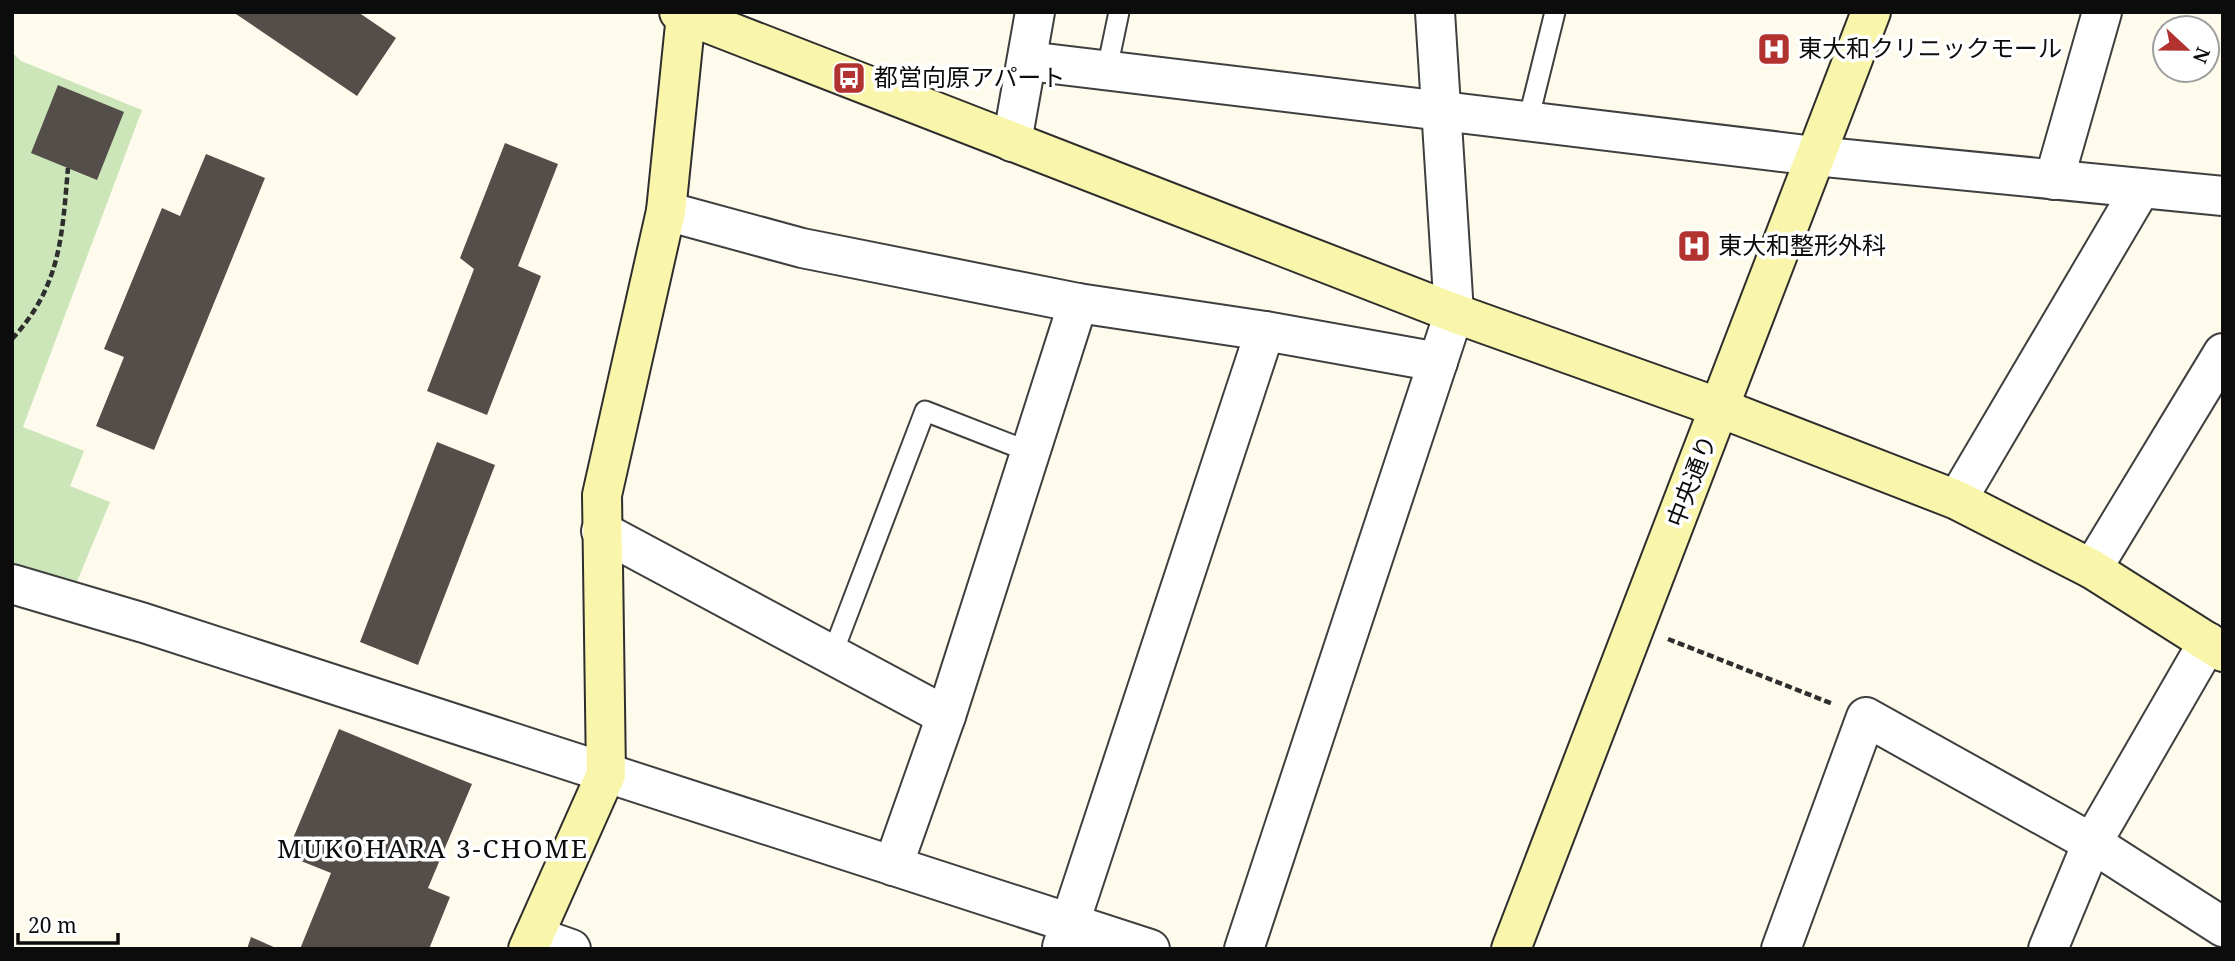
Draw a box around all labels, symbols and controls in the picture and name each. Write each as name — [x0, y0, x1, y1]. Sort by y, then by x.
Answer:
north arrow — [2151, 14, 2221, 84]
hospital icon: 東大和クリニックモール — [1755, 30, 1793, 68]
place label: 東大和クリニックモール — [1798, 31, 2062, 64]
text: N — [2187, 44, 2217, 67]
bus stop icon: 都営向原アパート — [830, 59, 868, 97]
place label: 都営向原アパート — [874, 60, 1066, 93]
hospital icon: 東大和整形外科 — [1675, 227, 1713, 265]
place label: 東大和整形外科 — [1718, 228, 1886, 261]
street label: 中央通り — [1658, 430, 1723, 531]
district label: MUKOHARA 3-CHOME — [277, 830, 589, 866]
scale bar — [18, 902, 117, 946]
text: 20 m — [28, 911, 77, 939]

